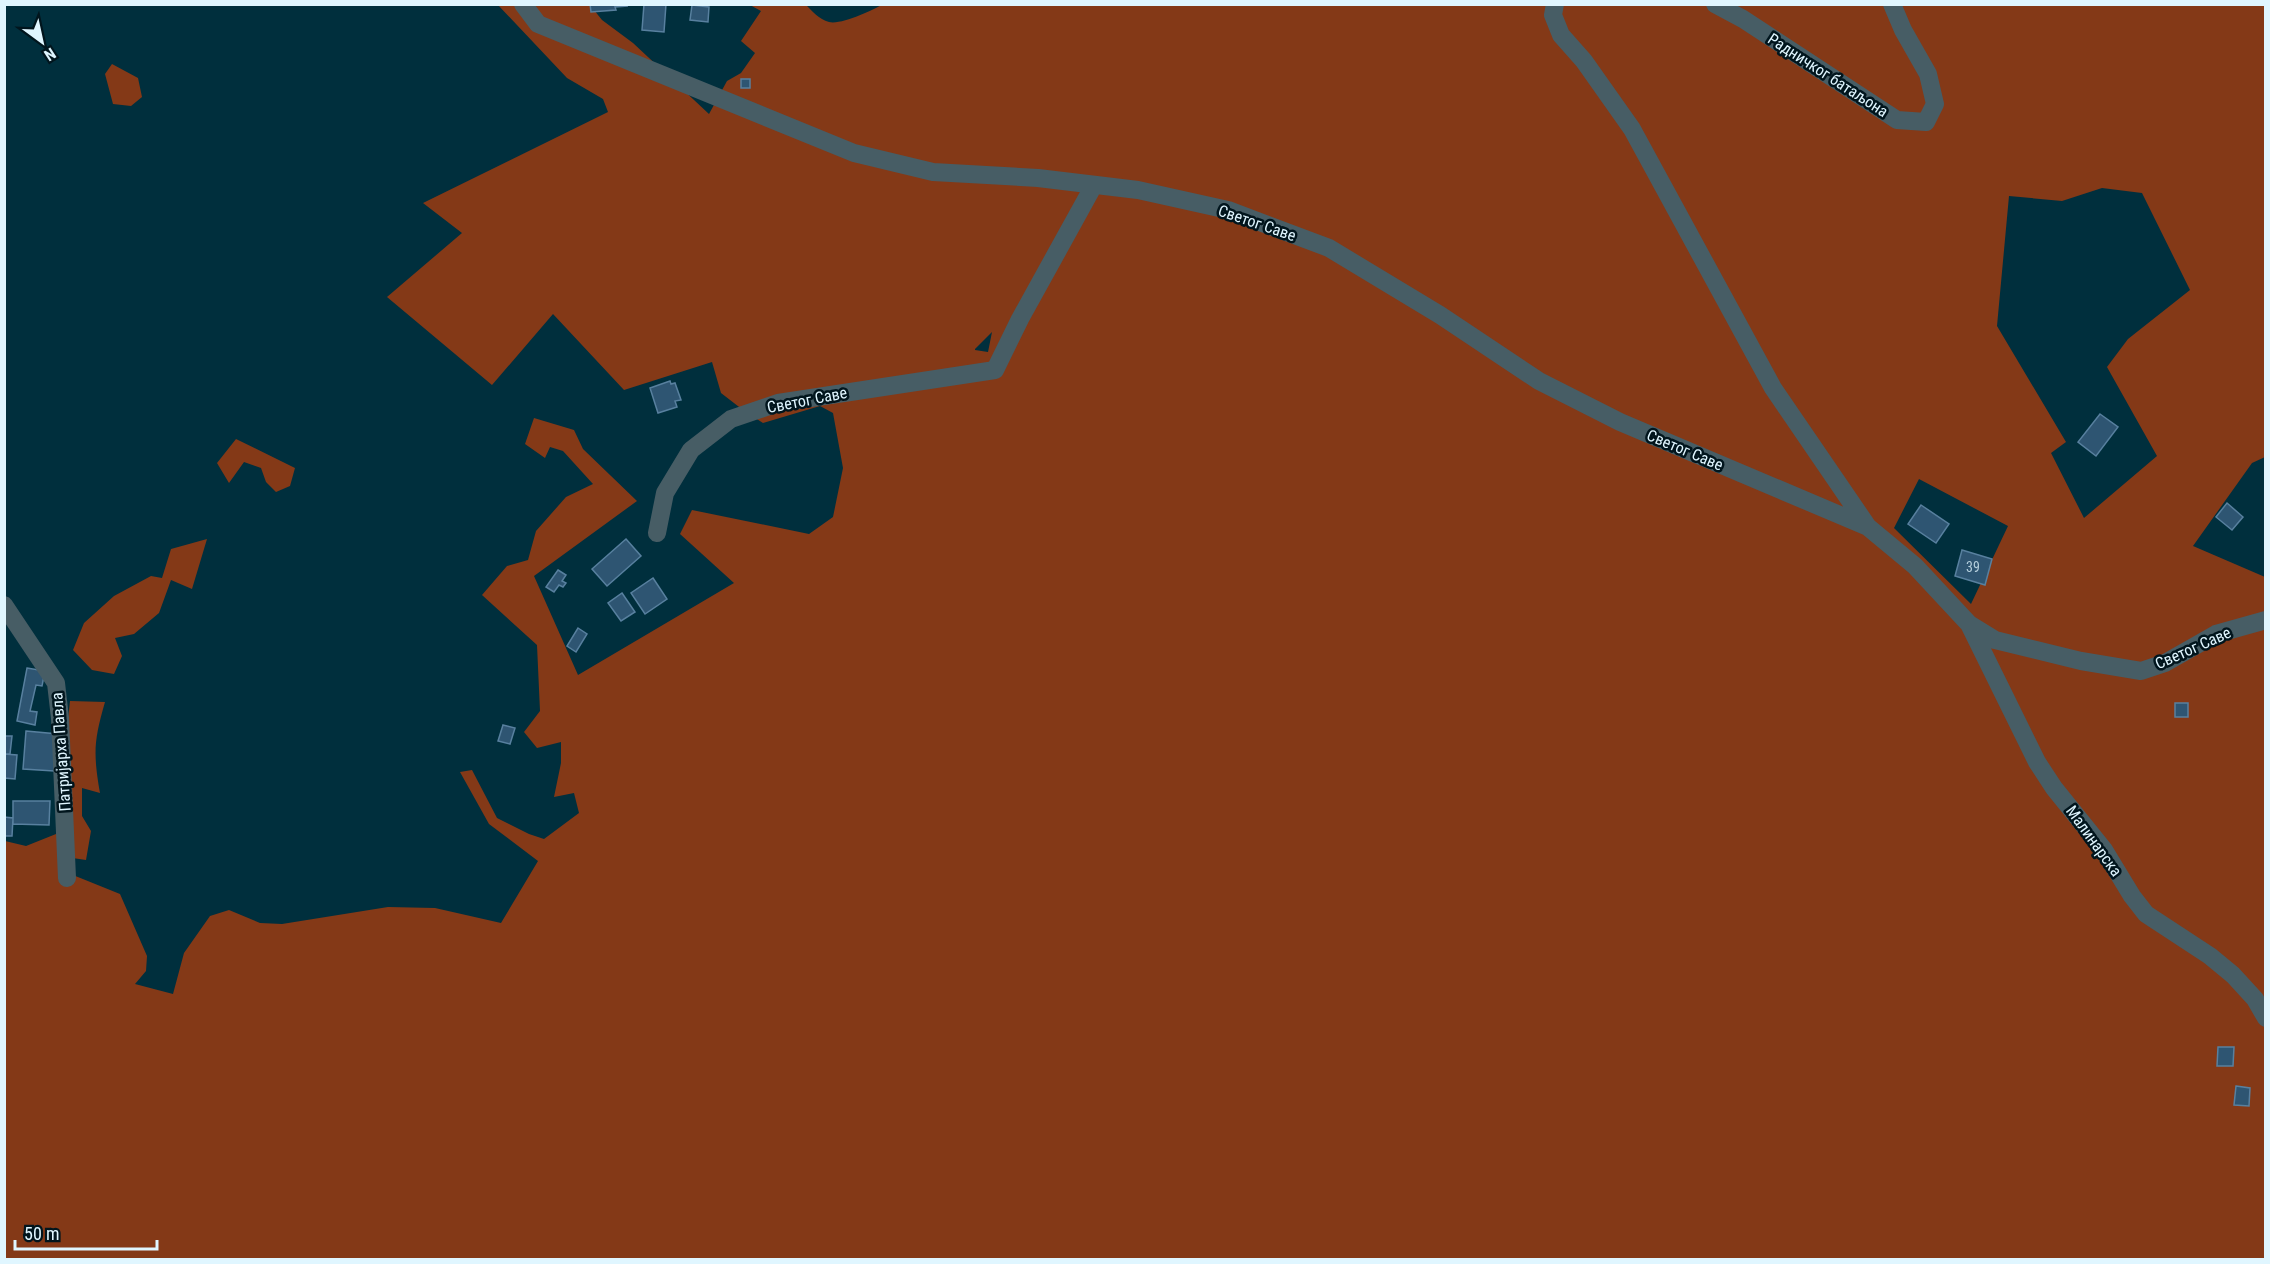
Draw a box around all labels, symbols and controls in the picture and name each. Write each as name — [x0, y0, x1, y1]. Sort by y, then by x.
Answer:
north arrow — [12, 12, 72, 72]
street label: Радничког батаљона — [1764, 29, 1892, 121]
text: N — [41, 44, 59, 65]
street label: Светог Саве — [1216, 201, 1298, 245]
street label: Светог Саве — [765, 383, 849, 417]
street label: Светог Саве — [1644, 425, 1726, 475]
house number: 39 — [1966, 559, 1980, 575]
street label: Светог Саве — [2152, 623, 2234, 673]
street label: Патријарха Павла — [47, 692, 75, 812]
street label: Малинарска — [2062, 802, 2126, 880]
scale bar — [15, 1213, 158, 1251]
text: 50 m — [24, 1223, 59, 1244]

